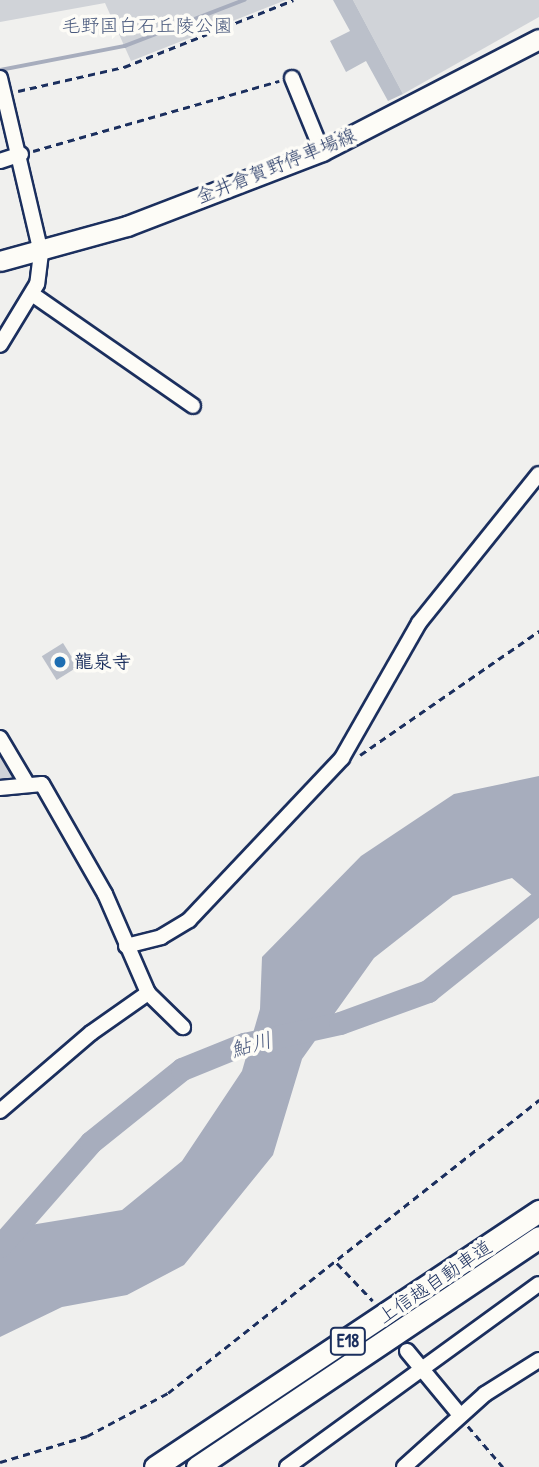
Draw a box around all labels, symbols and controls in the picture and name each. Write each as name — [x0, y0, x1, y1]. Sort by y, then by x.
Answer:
park label: 毛野国白石丘陵公園 — [62, 15, 232, 37]
street label: 金井倉賀野停車場線 — [192, 123, 360, 209]
place label: 龍泉寺 — [74, 651, 131, 673]
marker: 龍泉寺 — [52, 654, 68, 670]
water label: 鮎川 — [227, 1027, 275, 1063]
street label: 上信越自動車道 — [373, 1235, 497, 1329]
road number: E18 — [329, 1326, 367, 1356]

